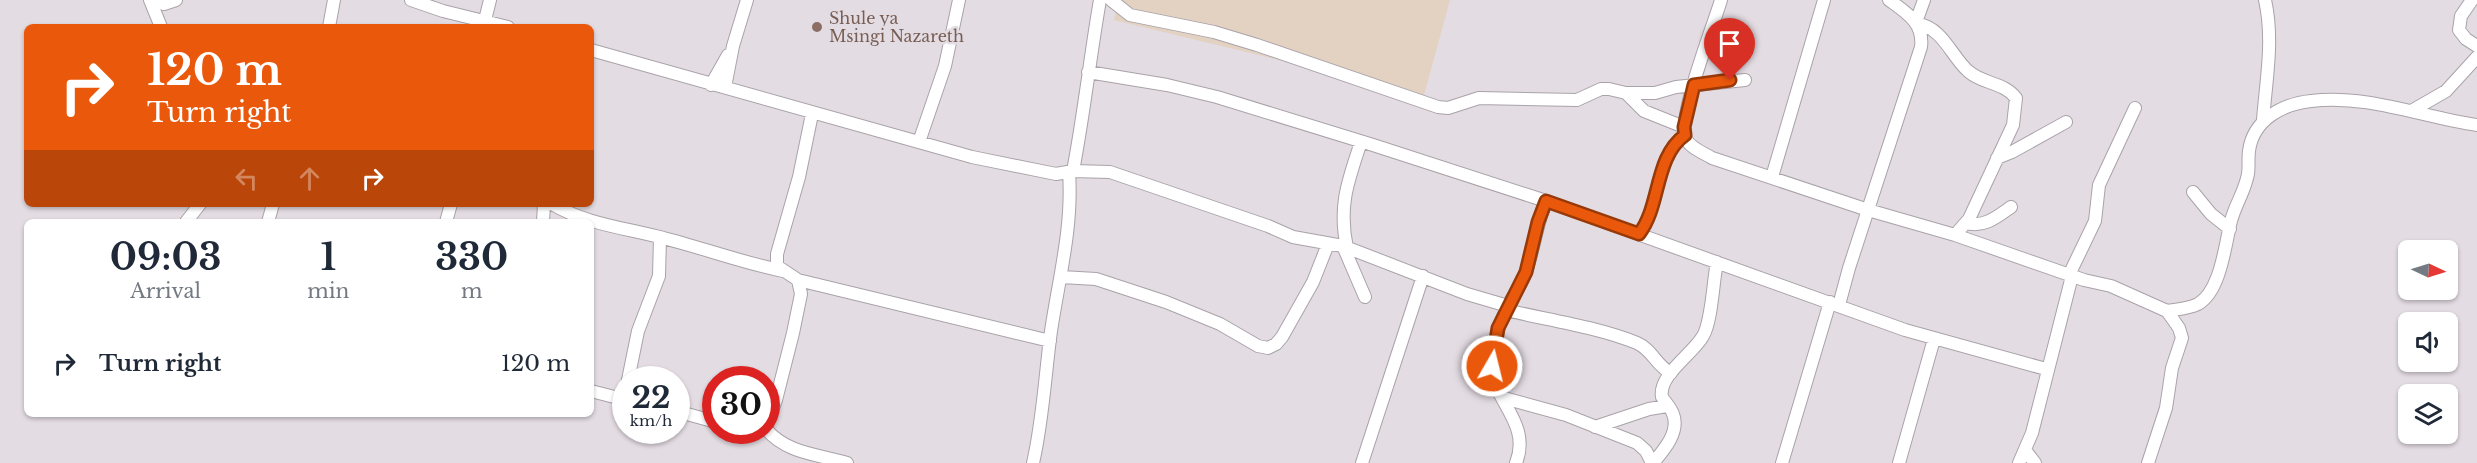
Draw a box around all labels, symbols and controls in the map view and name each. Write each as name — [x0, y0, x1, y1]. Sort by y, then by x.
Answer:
place label: Shule ya Msingi Nazareth — [829, 8, 964, 46]
pin — [1704, 18, 1755, 80]
marker: Shule ya Msingi Nazareth — [810, 20, 824, 34]
icon: arrive — [1713, 27, 1746, 60]
text: 120 m — [147, 44, 282, 96]
icon: right — [48, 48, 126, 126]
text: Turn right — [147, 96, 291, 129]
icon: left — [230, 162, 263, 195]
icon: ahead — [293, 162, 326, 195]
icon: right — [356, 162, 389, 195]
text: 09:03 — [110, 235, 222, 280]
text: 1 — [320, 235, 336, 280]
text: 330 — [435, 235, 508, 280]
north arrow — [2398, 240, 2458, 300]
map controls — [2398, 240, 2458, 444]
text: Arrival — [130, 279, 201, 303]
text: min — [307, 279, 349, 303]
text: m — [461, 279, 482, 303]
button: sound — [2398, 312, 2458, 372]
position arrow — [1460, 334, 1524, 398]
icon: right — [48, 347, 81, 380]
text: Turn right — [99, 350, 221, 377]
text: 120 m — [501, 350, 570, 377]
speed limit sign: 30 — [702, 366, 780, 444]
text: 22 — [631, 379, 671, 416]
button: layers — [2398, 384, 2458, 444]
text: km/h — [630, 411, 672, 430]

